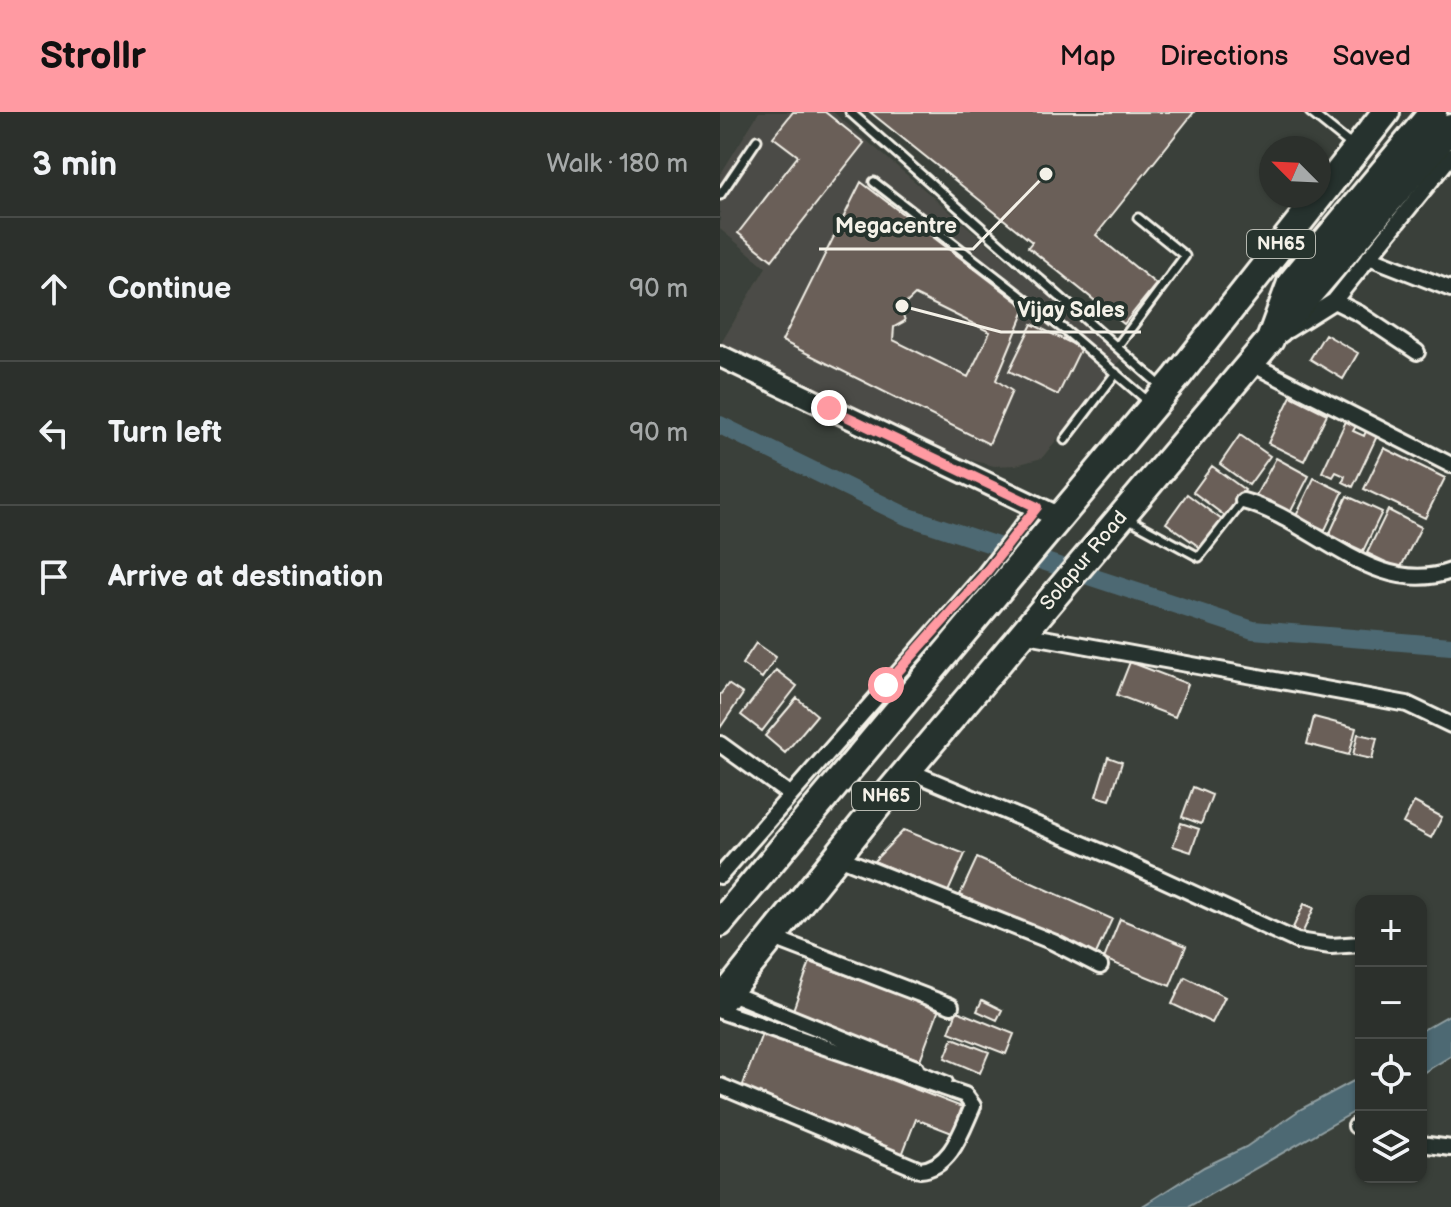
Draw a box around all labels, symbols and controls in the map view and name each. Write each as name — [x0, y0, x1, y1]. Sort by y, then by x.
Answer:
text: Strollr — [40, 34, 146, 79]
text: Map — [1059, 40, 1116, 73]
text: Directions — [1160, 40, 1288, 73]
text: Saved — [1332, 40, 1411, 73]
north arrow — [1259, 136, 1331, 208]
text: 3 min — [32, 144, 117, 185]
text: Walk · 180 m — [547, 149, 688, 180]
callout: Megacentre — [819, 203, 973, 249]
text: Megacentre — [835, 213, 957, 240]
road number: NH65 — [1247, 230, 1315, 258]
icon: ahead — [32, 267, 76, 311]
text: Continue — [108, 271, 231, 307]
text: 90 m — [629, 274, 688, 305]
callout: Vijay Sales — [1001, 286, 1141, 332]
text: Vijay Sales — [1017, 297, 1125, 324]
route end — [811, 390, 847, 426]
icon: left — [32, 411, 76, 455]
text: Turn left — [108, 415, 222, 451]
text: 90 m — [629, 418, 688, 449]
street label: Solapur Road — [1035, 506, 1132, 615]
icon: arrive — [32, 555, 76, 599]
text: Arrive at destination — [108, 559, 384, 595]
route start — [868, 667, 904, 703]
road number: NH65 — [852, 782, 920, 810]
map controls — [1355, 895, 1427, 1183]
button: + — [1355, 895, 1427, 967]
button: − — [1355, 967, 1427, 1039]
button: locate — [1355, 1039, 1427, 1111]
button: layers — [1355, 1111, 1427, 1183]

